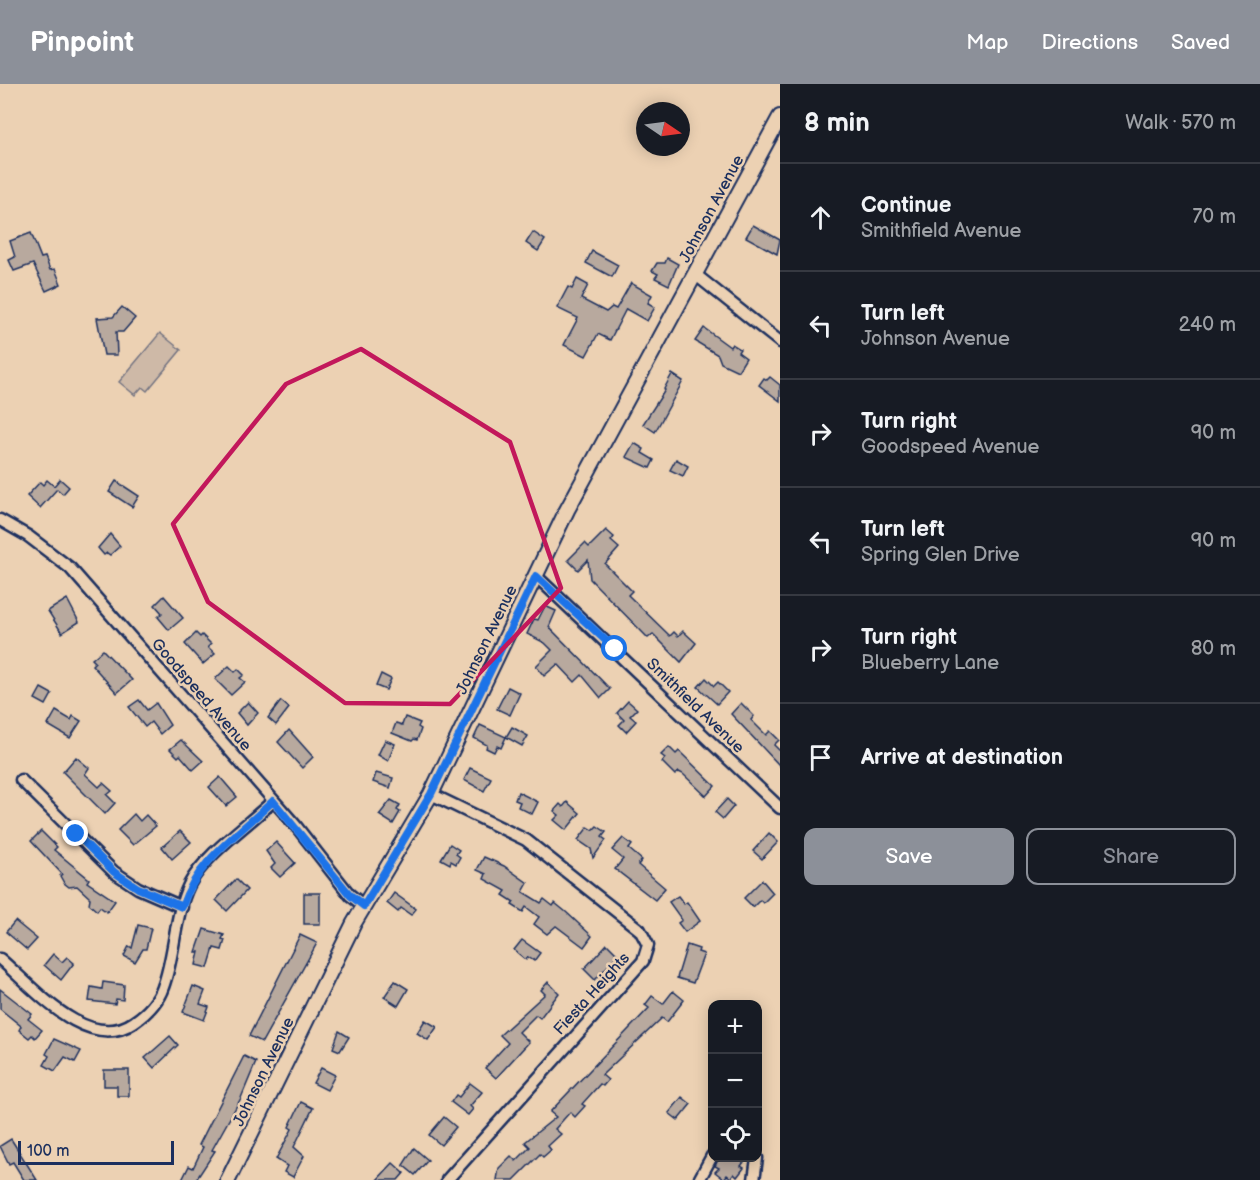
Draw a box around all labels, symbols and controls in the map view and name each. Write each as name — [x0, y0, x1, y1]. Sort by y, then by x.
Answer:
text: Pinpoint — [30, 26, 134, 59]
text: Map — [966, 30, 1009, 55]
text: Directions — [1042, 30, 1138, 55]
text: Saved — [1171, 30, 1230, 55]
north arrow — [636, 102, 690, 156]
text: 8 min — [804, 108, 870, 139]
text: Walk · 570 m — [1125, 111, 1236, 135]
street label: Johnson Avenue — [676, 152, 749, 266]
text: Continue — [861, 192, 951, 219]
icon: ahead — [804, 201, 837, 234]
text: 70 m — [1192, 205, 1236, 229]
text: Smithfield Avenue — [861, 219, 1021, 243]
text: Turn left — [861, 300, 945, 327]
icon: left — [804, 309, 837, 342]
text: 240 m — [1179, 313, 1236, 337]
text: Johnson Avenue — [861, 327, 1010, 351]
text: Turn right — [861, 408, 957, 435]
icon: right — [804, 417, 837, 450]
text: 90 m — [1191, 421, 1236, 445]
text: Goodspeed Avenue — [861, 435, 1039, 459]
text: Turn left — [861, 516, 945, 543]
icon: left — [804, 525, 837, 558]
text: 90 m — [1191, 529, 1236, 553]
text: Spring Glen Drive — [861, 543, 1020, 567]
street label: Johnson Avenue — [452, 582, 522, 698]
text: Turn right — [861, 624, 957, 651]
icon: right — [804, 633, 837, 666]
street label: Goodspeed Avenue — [147, 635, 255, 755]
route start — [601, 635, 627, 661]
text: 80 m — [1191, 637, 1236, 661]
text: Blueberry Lane — [861, 651, 999, 675]
street label: Smithfield Avenue — [642, 655, 748, 758]
icon: arrive — [804, 741, 837, 774]
text: Arrive at destination — [861, 744, 1063, 771]
route end — [62, 820, 88, 846]
button: Save — [804, 828, 1014, 885]
button: Share — [1026, 828, 1236, 885]
street label: Fiesta Heights — [550, 949, 634, 1039]
map controls — [708, 1000, 762, 1162]
button: + — [708, 1000, 762, 1054]
street label: Johnson Avenue — [229, 1014, 299, 1130]
button: − — [708, 1054, 762, 1108]
button: locate — [708, 1108, 762, 1162]
scale bar — [18, 1138, 174, 1166]
text: 100 m — [27, 1142, 70, 1161]

